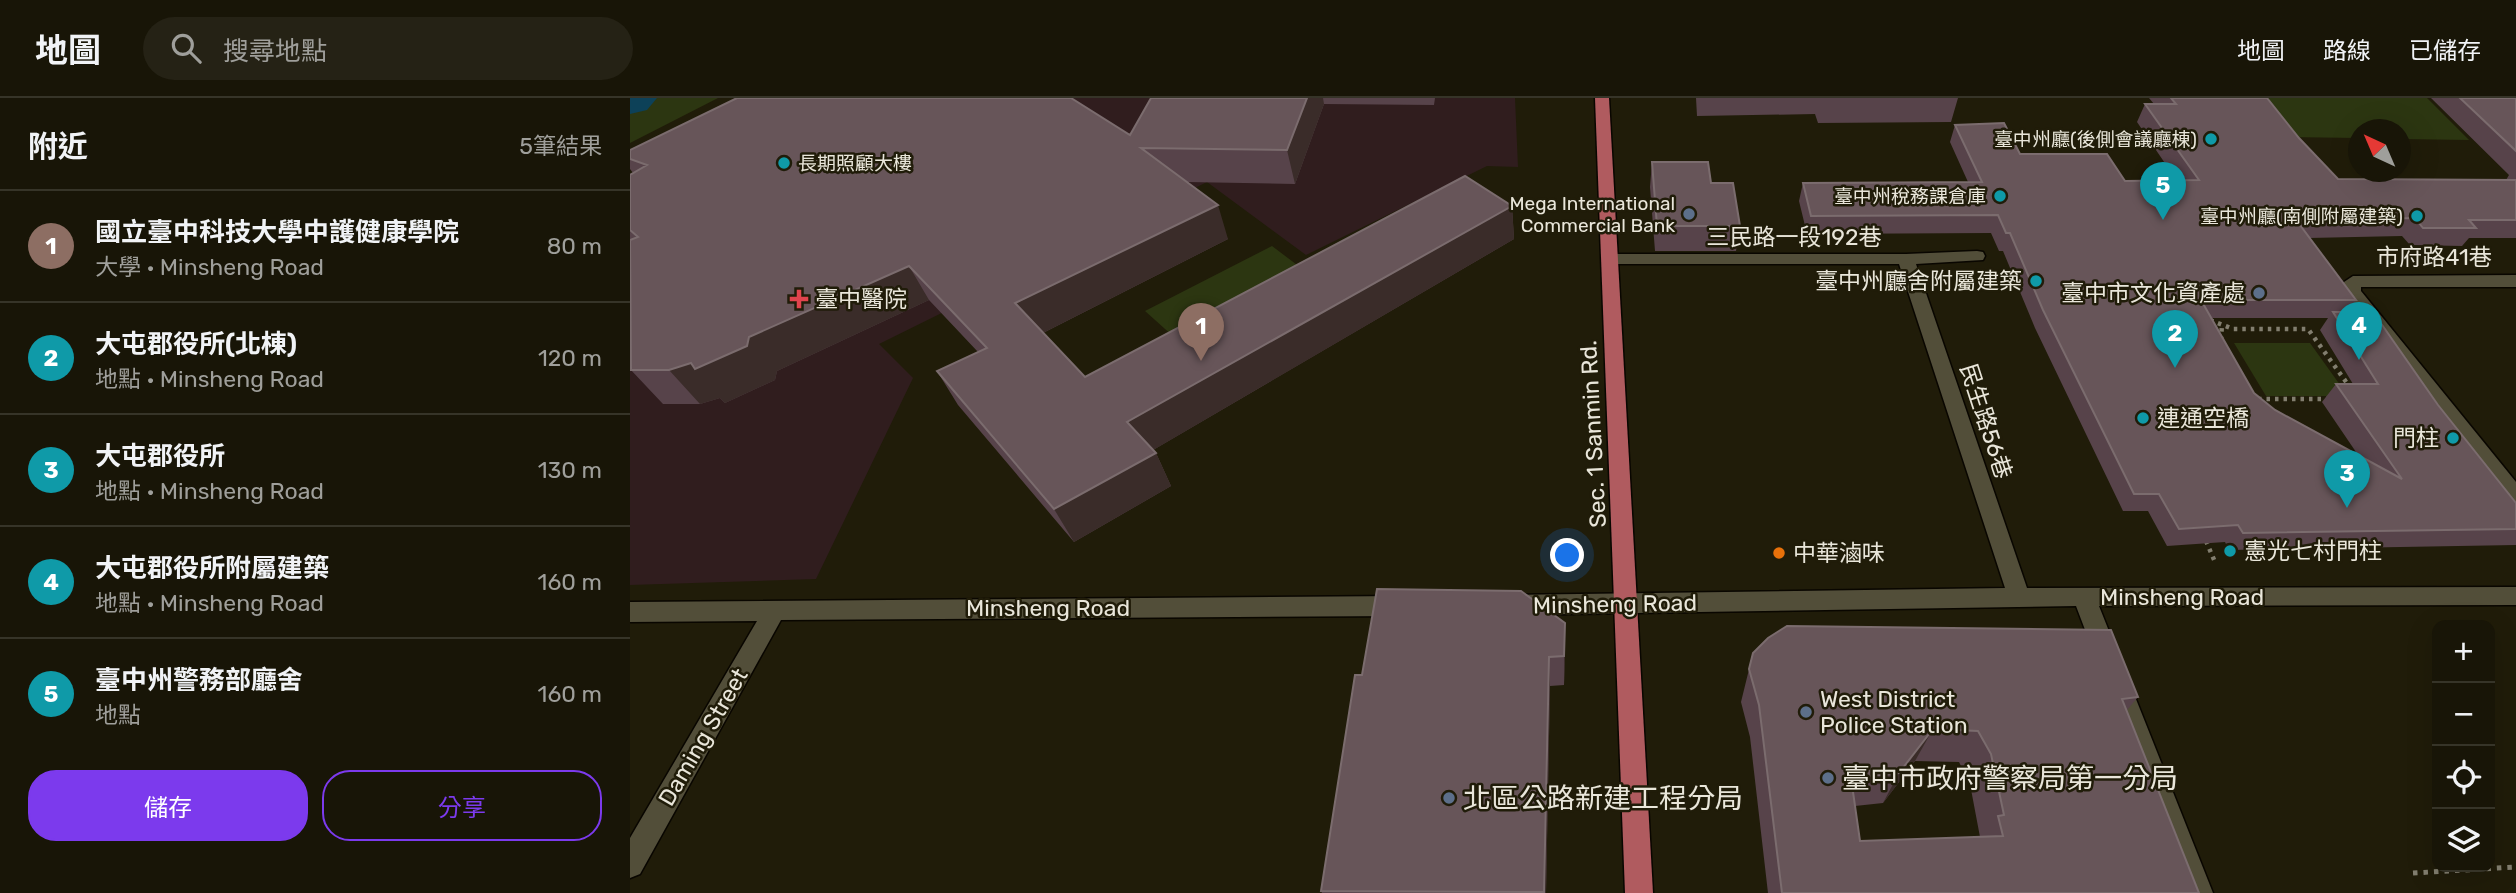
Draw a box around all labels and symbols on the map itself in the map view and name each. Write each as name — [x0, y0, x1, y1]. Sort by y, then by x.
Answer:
north arrow — [2348, 119, 2411, 182]
place label: 臺中州廳(後側會議廳棟) — [1994, 128, 2197, 151]
marker: 臺中州廳(後側會議廳棟) — [2203, 131, 2219, 147]
place label: 長期照顧大樓 — [798, 152, 912, 175]
marker: 長期照顧大樓 — [776, 155, 792, 171]
pin: 5 — [2140, 162, 2186, 220]
place label: 臺中州稅務課倉庫 — [1834, 185, 1986, 208]
marker: 臺中州稅務課倉庫 — [1992, 188, 2008, 204]
place label: Mega International Commercial Bank — [1509, 192, 1675, 237]
place label: 臺中州廳(南側附屬建築) — [2200, 205, 2403, 228]
marker: Mega International Commercial Bank — [1681, 206, 1697, 222]
marker: 臺中州廳(南側附屬建築) — [2409, 208, 2425, 224]
street label: 三民路一段192巷 — [1707, 223, 1881, 251]
street label: 市府路41巷 — [2376, 243, 2492, 271]
place label: 臺中州廳舍附屬建築 — [1815, 267, 2022, 295]
marker: 臺中州廳舍附屬建築 — [2028, 273, 2044, 289]
place label: 臺中市文化資產處 — [2061, 279, 2245, 307]
place label: 臺中醫院 — [815, 285, 907, 313]
marker: 臺中市文化資產處 — [2251, 285, 2267, 301]
marker: 臺中醫院 — [789, 289, 809, 309]
pin: 4 — [2336, 302, 2382, 360]
pin: 1 — [1178, 303, 1224, 361]
pin: 2 — [2152, 310, 2198, 368]
street label: Sec. 1 Sanmin Rd. — [1574, 340, 1612, 528]
street label: 民生路56巷 — [1954, 360, 2018, 482]
place label: 連通空橋 — [2157, 404, 2249, 432]
marker: 連通空橋 — [2135, 410, 2151, 426]
place label: 門柱 — [2393, 424, 2439, 452]
marker: 門柱 — [2445, 430, 2461, 446]
pin: 3 — [2324, 450, 2370, 508]
place label: 憲光七村門柱 — [2244, 537, 2382, 565]
your location — [1550, 538, 1584, 572]
place label: 中華滷味 — [1793, 539, 1885, 567]
marker: 憲光七村門柱 — [2222, 543, 2238, 559]
marker: 中華滷味 — [1771, 545, 1787, 561]
street label: Minsheng Road — [2100, 583, 2264, 611]
street label: Minsheng Road — [1533, 589, 1697, 619]
street label: Minsheng Road — [966, 594, 1130, 622]
street label: Daming Street — [652, 663, 754, 811]
place label: West District Police Station — [1820, 685, 1968, 739]
marker: West District Police Station — [1798, 704, 1814, 720]
place label: 臺中市政府警察局第一分局 — [1842, 762, 2178, 795]
marker: 臺中市政府警察局第一分局 — [1820, 770, 1836, 786]
place label: 北區公路新建工程分局 — [1463, 782, 1743, 815]
marker: 北區公路新建工程分局 — [1441, 790, 1457, 806]

